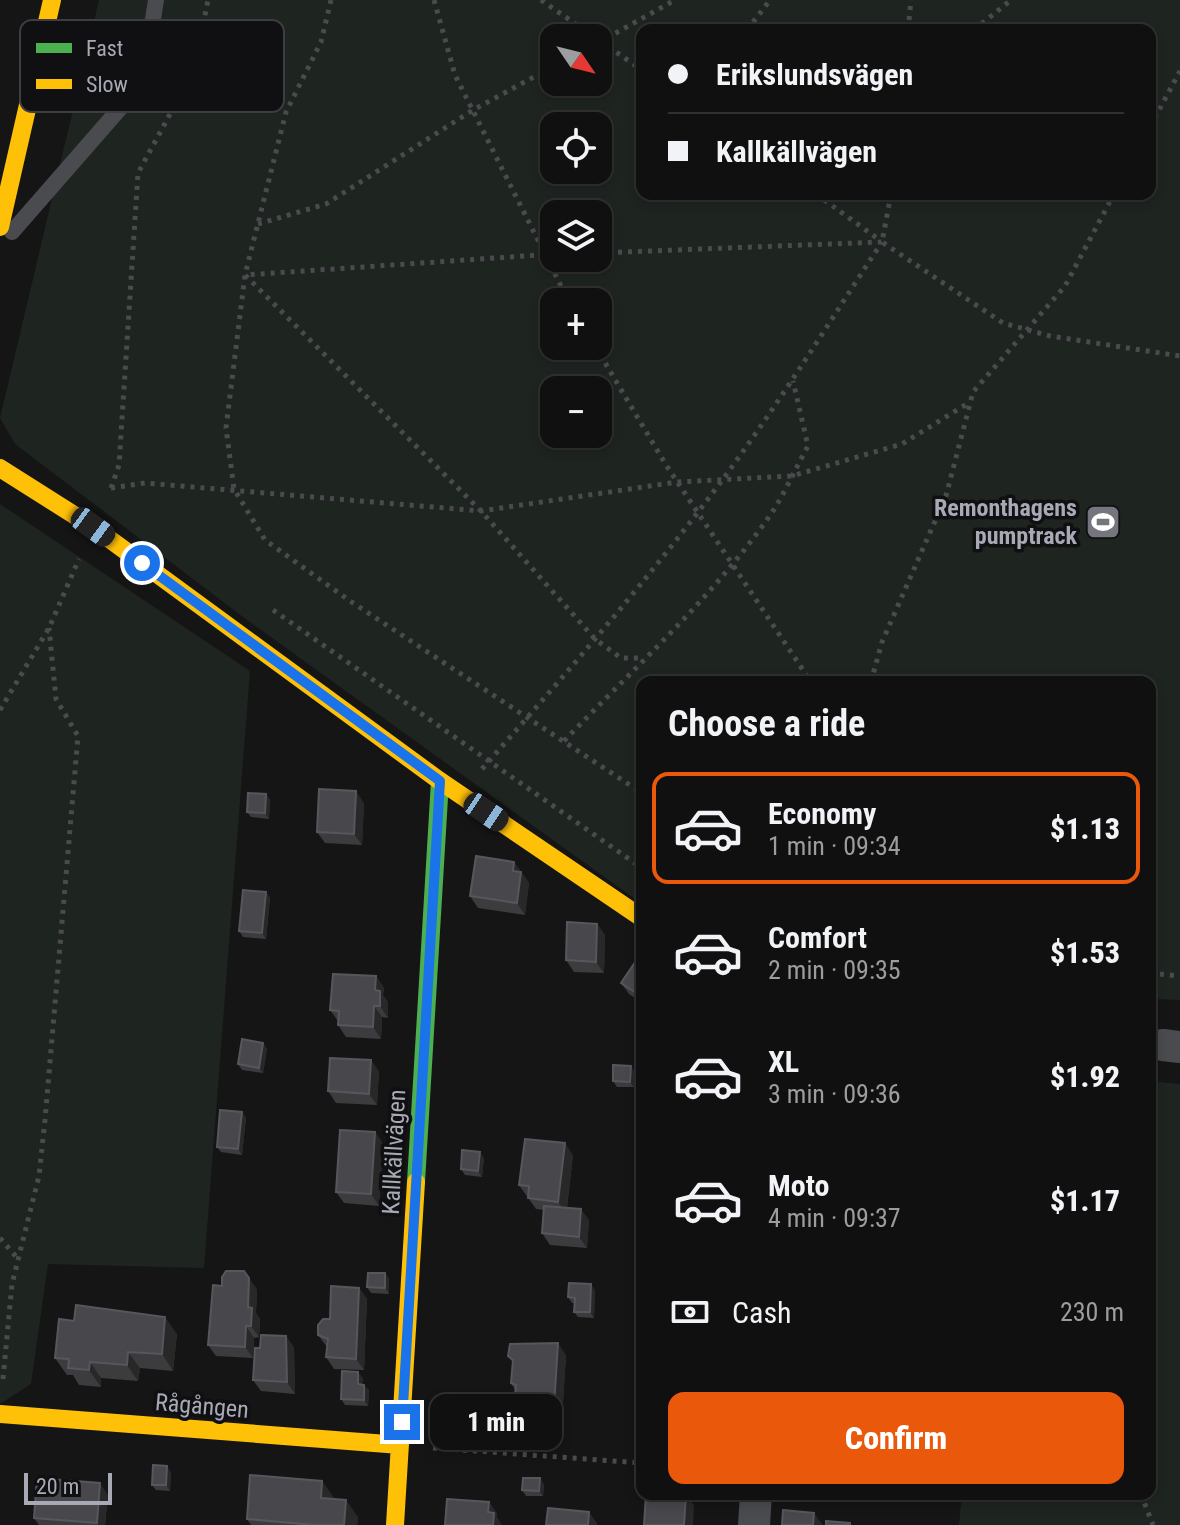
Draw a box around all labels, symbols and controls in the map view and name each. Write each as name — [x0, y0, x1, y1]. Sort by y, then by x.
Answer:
legend — [20, 20, 284, 112]
north arrow — [540, 24, 612, 96]
map controls — [540, 24, 612, 448]
text: Fast — [86, 36, 123, 61]
text: Erikslundsvägen — [716, 57, 913, 92]
text: Slow — [86, 72, 128, 97]
button: locate — [540, 112, 612, 184]
text: Kallkällvägen — [716, 134, 877, 169]
button: layers — [540, 200, 612, 272]
button: + — [540, 288, 612, 360]
button: − — [540, 376, 612, 448]
place label: Remonthagens pumptrack — [934, 494, 1078, 550]
car — [67, 503, 119, 551]
sports icon: Remonthagens pumptrack — [1084, 503, 1122, 541]
route start — [124, 545, 160, 581]
text: Choose a ride — [668, 703, 865, 745]
car — [459, 789, 513, 835]
icon: car — [672, 792, 744, 864]
text: Economy — [768, 796, 876, 831]
text: $1.13 — [1050, 811, 1120, 846]
text: 1 min · 09:34 — [768, 831, 901, 861]
icon: car — [672, 916, 744, 988]
text: Comfort — [768, 920, 867, 955]
text: $1.53 — [1050, 935, 1120, 970]
text: 2 min · 09:35 — [768, 955, 901, 985]
icon: car — [672, 1040, 744, 1112]
text: XL — [768, 1044, 799, 1079]
text: $1.92 — [1050, 1059, 1120, 1094]
text: 3 min · 09:36 — [768, 1079, 901, 1109]
street label: Kallkällvägen — [377, 1089, 411, 1215]
icon: car — [672, 1164, 744, 1236]
text: Moto — [768, 1168, 829, 1203]
text: $1.17 — [1050, 1183, 1120, 1218]
text: 4 min · 09:37 — [768, 1203, 901, 1233]
icon: cash — [668, 1290, 712, 1334]
text: Cash — [732, 1295, 792, 1330]
text: 230 m — [1060, 1297, 1124, 1327]
street label: Rågången — [154, 1388, 250, 1424]
button: Confirm — [668, 1392, 1124, 1484]
callout: 1 min — [430, 1394, 562, 1450]
route end — [384, 1404, 420, 1440]
text: 1 min — [467, 1407, 525, 1437]
scale bar — [24, 1469, 112, 1505]
text: 20 m — [36, 1474, 79, 1499]

